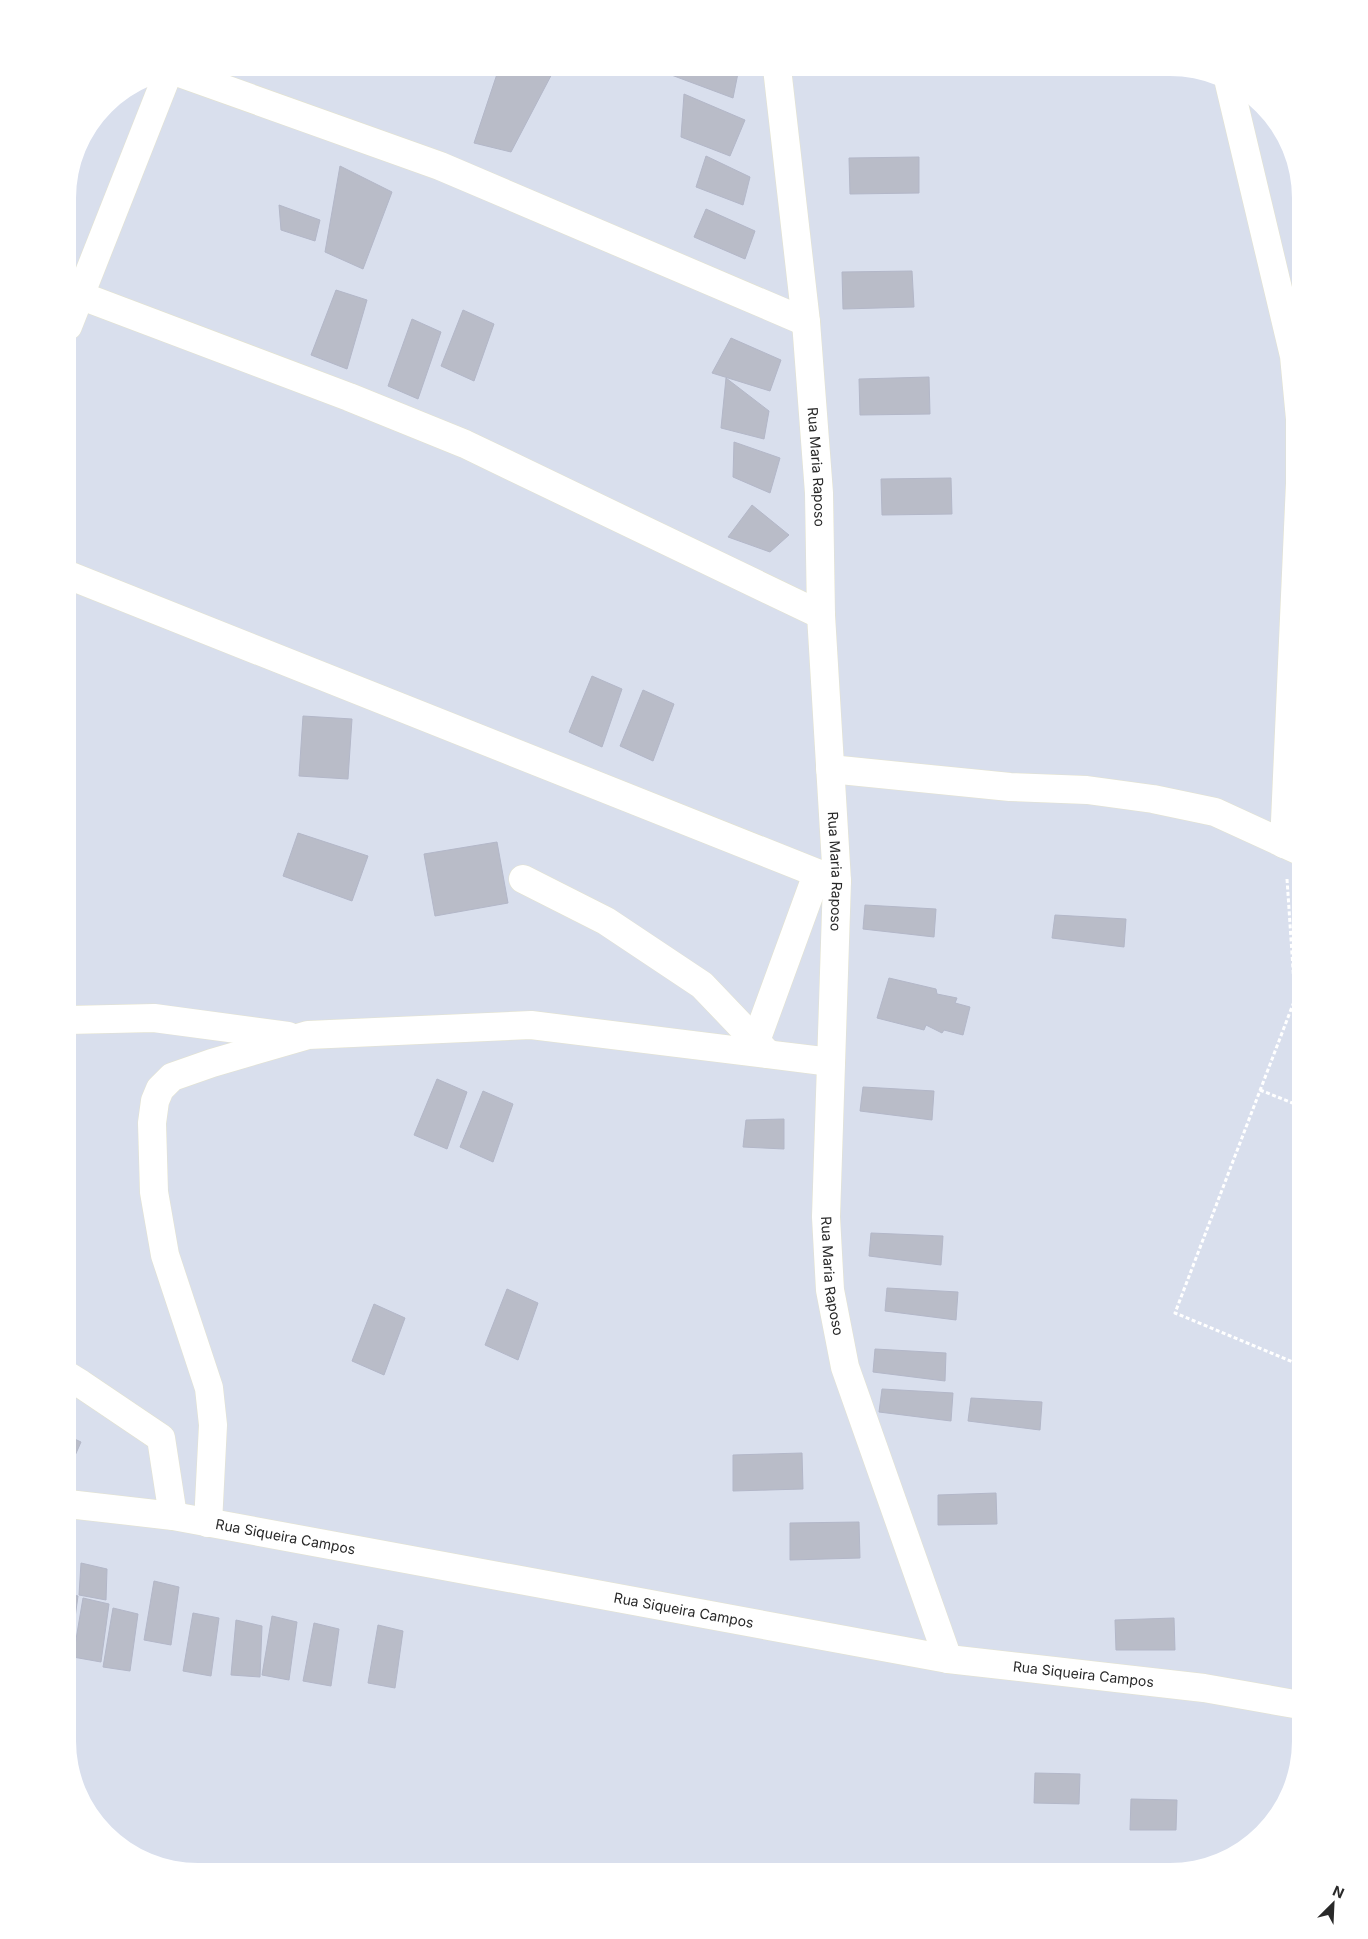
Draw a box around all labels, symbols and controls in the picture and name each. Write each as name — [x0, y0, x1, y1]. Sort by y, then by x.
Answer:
street label: Rua Maria Raposo — [804, 406, 829, 527]
street label: Rua Maria Raposo — [825, 811, 846, 932]
street label: Rua Maria Raposo — [818, 1216, 848, 1337]
street label: Rua Siqueira Campos — [214, 1515, 357, 1557]
street label: Rua Siqueira Campos — [613, 1589, 755, 1631]
street label: Rua Siqueira Campos — [1012, 1657, 1155, 1690]
north arrow — [1308, 1879, 1358, 1929]
text: N — [1330, 1882, 1347, 1902]

